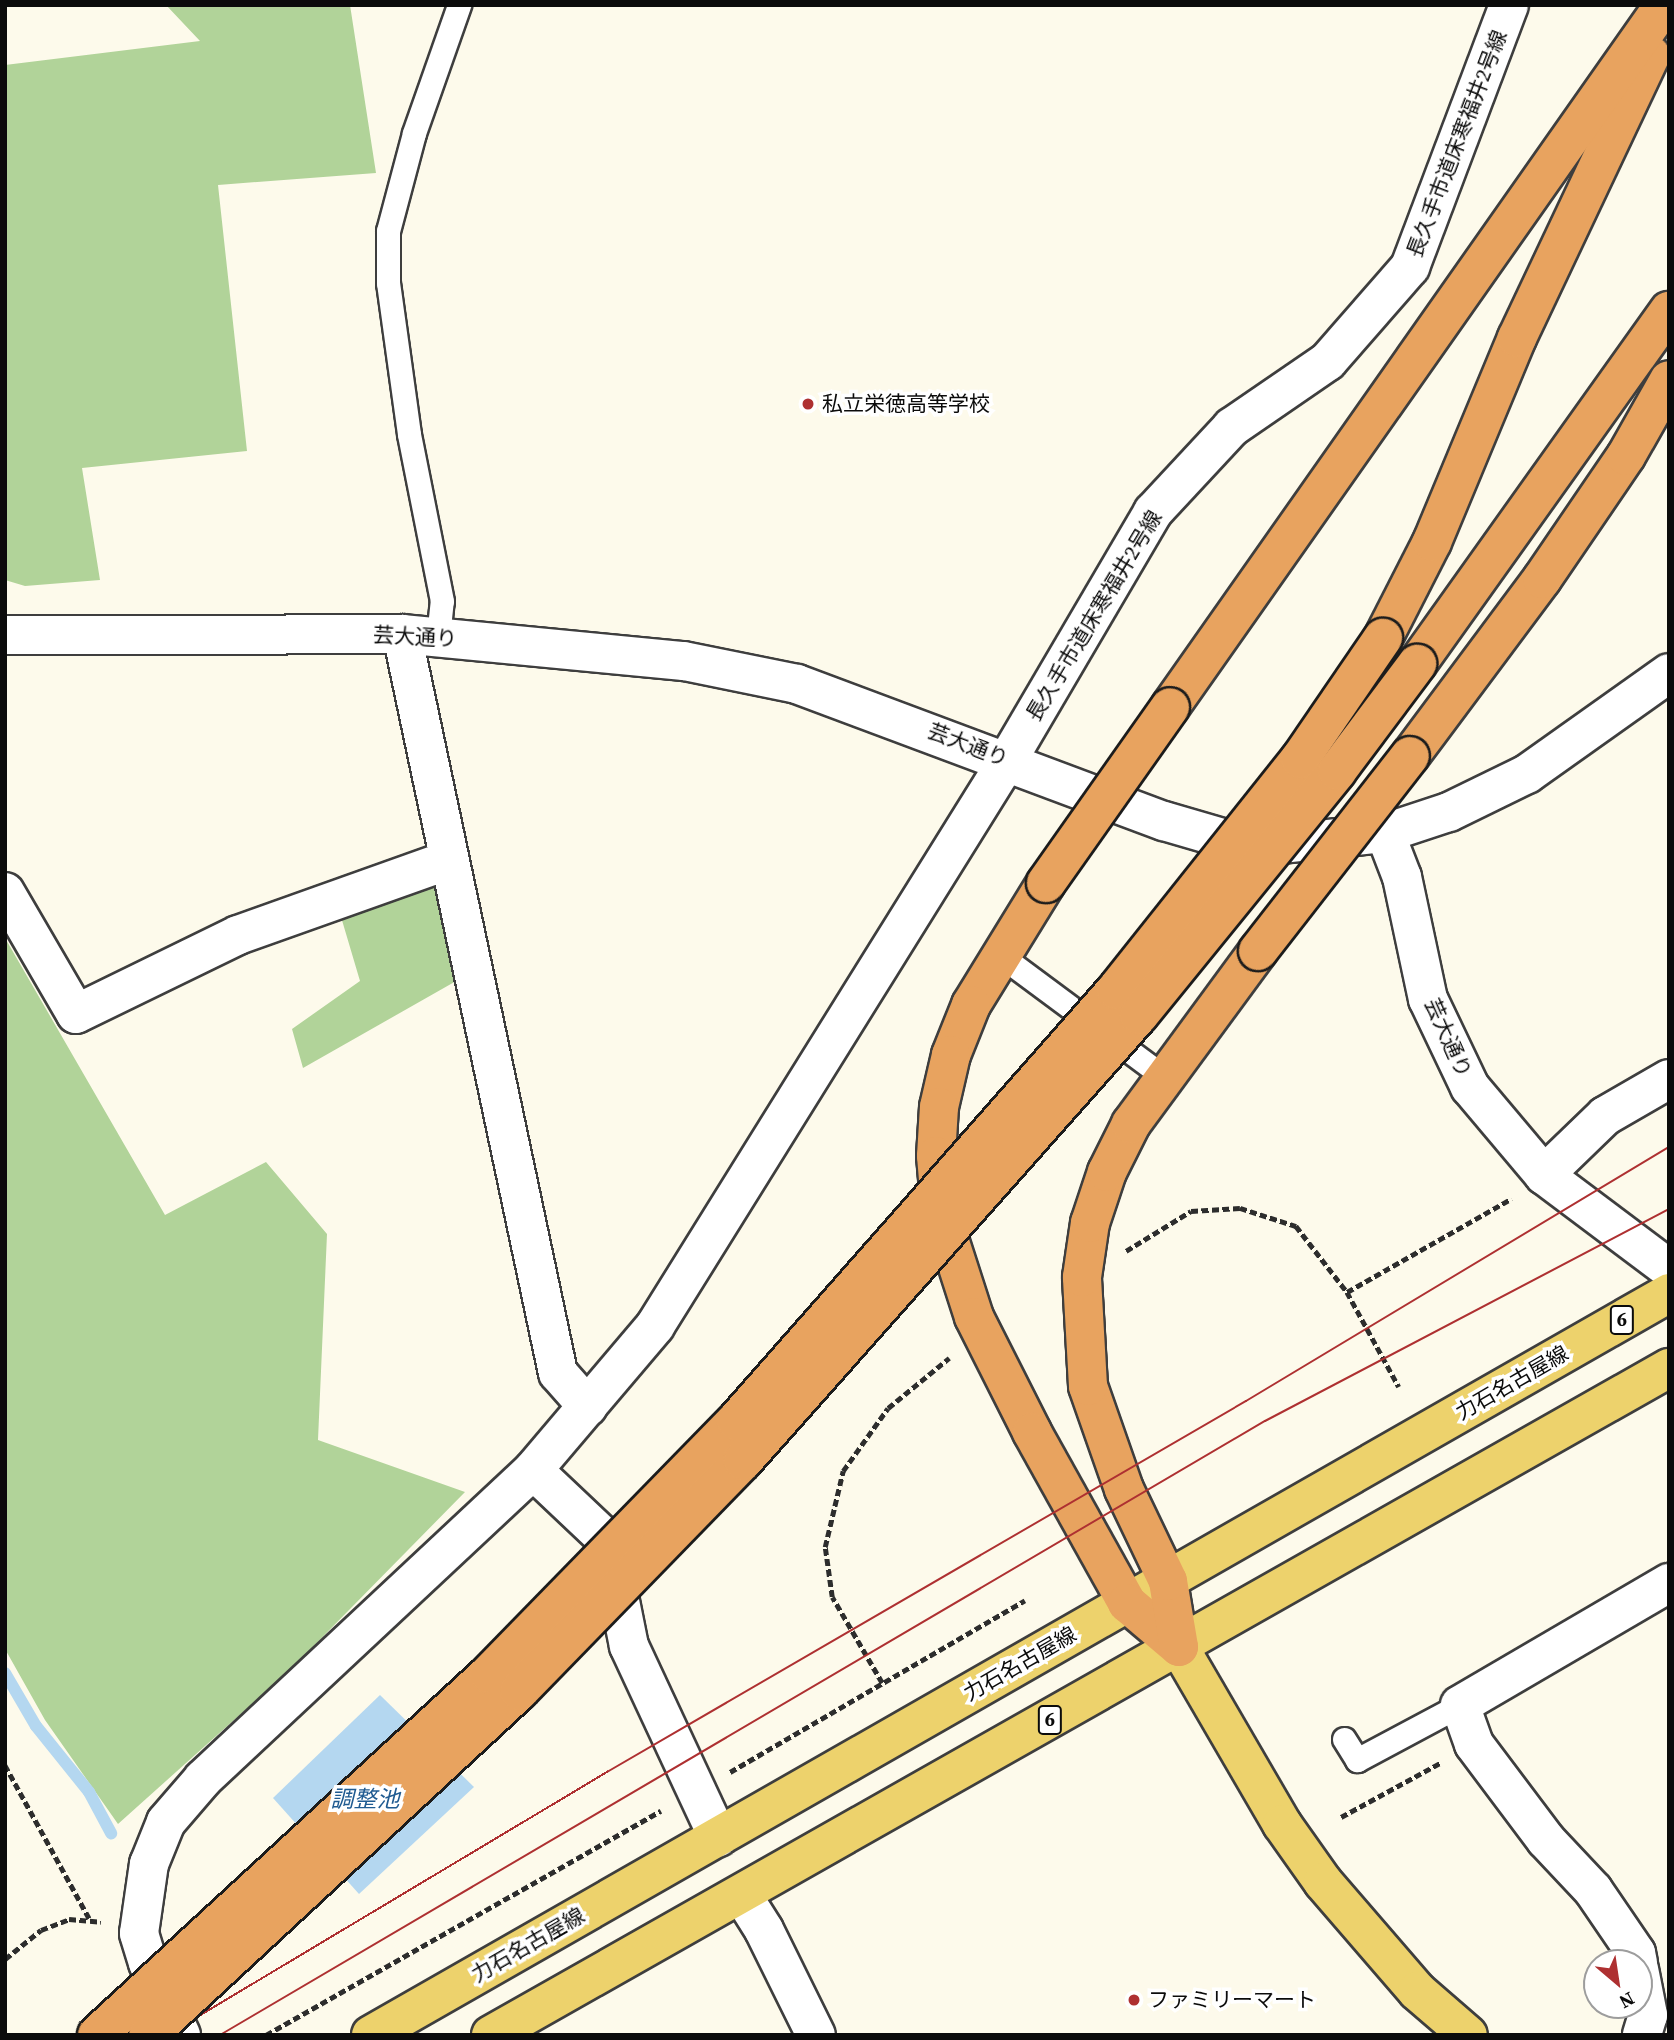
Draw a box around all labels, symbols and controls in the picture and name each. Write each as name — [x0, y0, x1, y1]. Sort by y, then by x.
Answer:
street label: 長久手市道床寒福井2号線 — [1402, 27, 1512, 261]
place label: 私立栄徳高等学校 — [822, 391, 990, 417]
marker: 私立栄徳高等学校 — [800, 396, 816, 412]
street label: 長久手市道床寒福井2号線 — [1021, 506, 1167, 726]
street label: 芸大通り — [372, 622, 458, 652]
street label: 芸大通り — [924, 718, 1012, 772]
street label: 芸大通り — [1419, 995, 1477, 1081]
road number: 6 — [1610, 1304, 1634, 1336]
street label: 力石名古屋線 — [1451, 1341, 1573, 1425]
street label: 力石名古屋線 — [959, 1622, 1081, 1706]
road number: 6 — [1038, 1704, 1062, 1736]
water label: 調整池 — [331, 1785, 399, 1813]
street label: 力石名古屋線 — [467, 1903, 589, 1987]
north arrow — [1583, 1949, 1653, 2019]
text: N — [1615, 1986, 1640, 2015]
place label: ファミリーマート — [1148, 1987, 1316, 2013]
marker: ファミリーマート — [1126, 1992, 1142, 2008]

